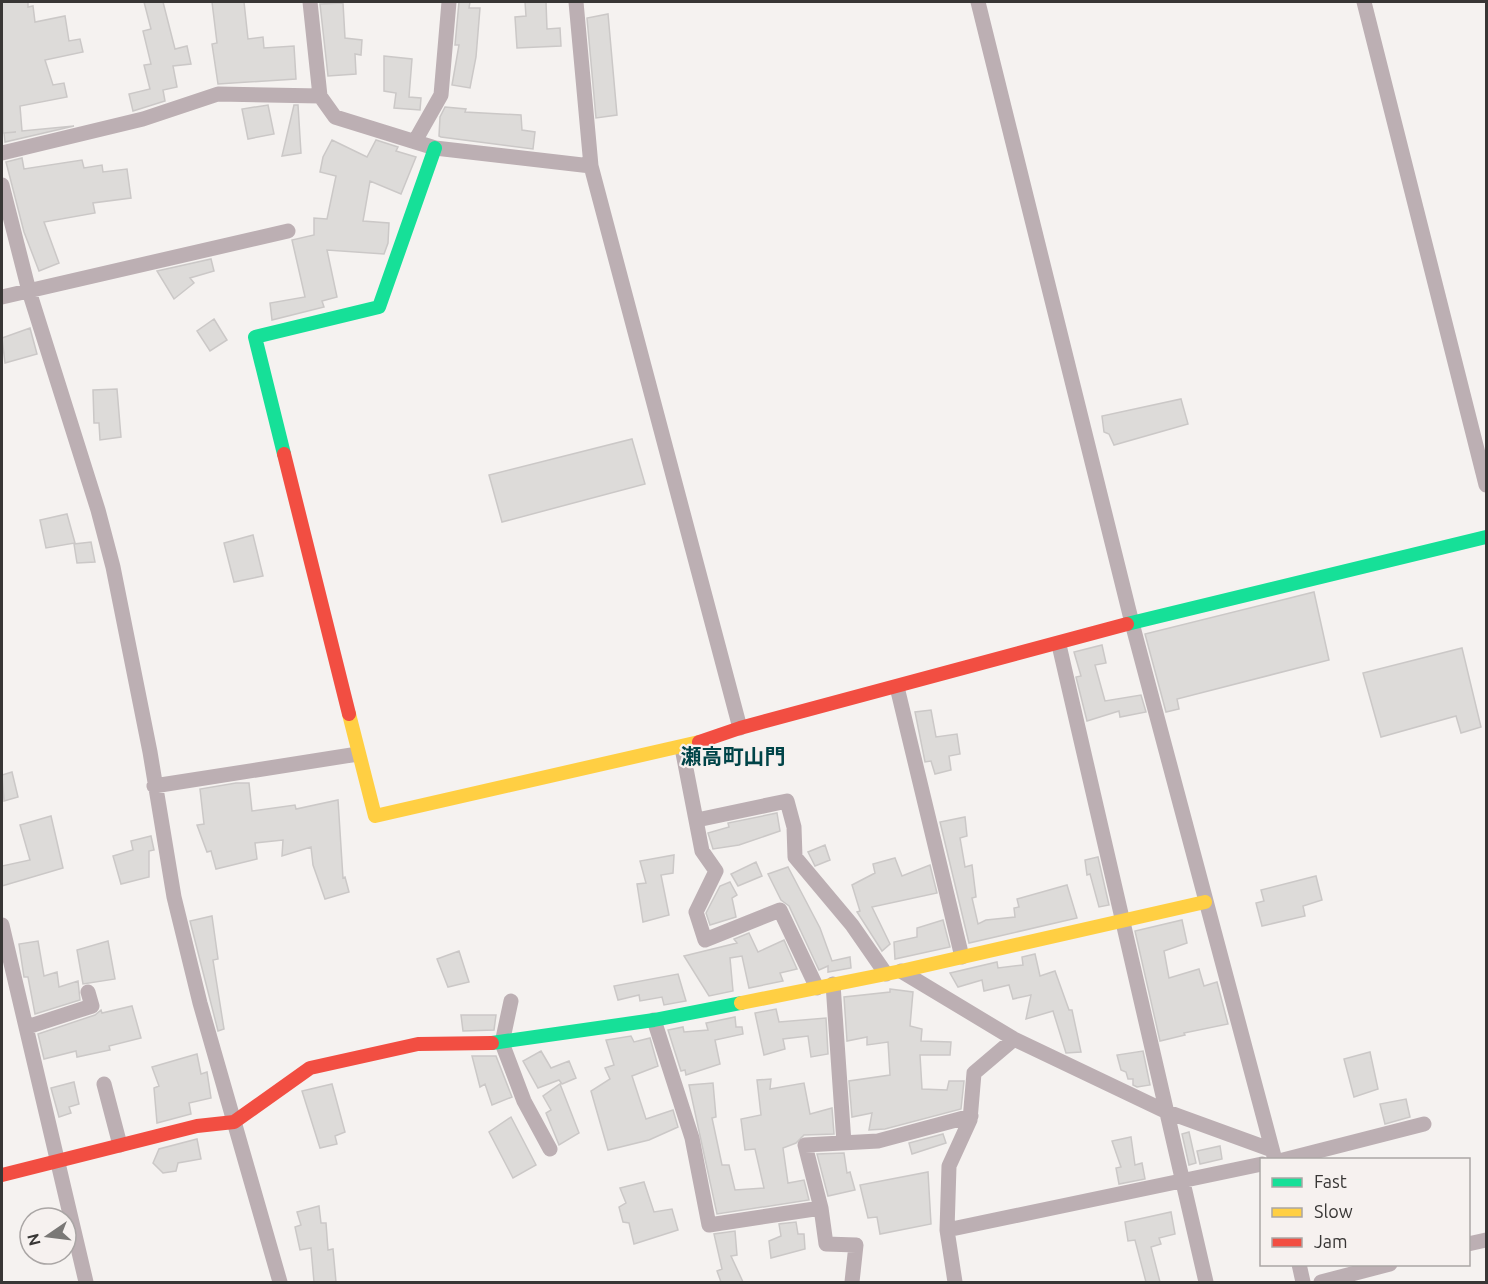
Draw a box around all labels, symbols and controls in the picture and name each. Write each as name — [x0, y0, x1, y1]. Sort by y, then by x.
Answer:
district label: 瀬高町山門 — [681, 744, 786, 768]
legend — [1260, 1158, 1470, 1266]
text: Fast — [1314, 1171, 1347, 1191]
text: Slow — [1314, 1201, 1353, 1221]
north arrow — [18, 1206, 78, 1266]
text: Jam — [1314, 1231, 1348, 1251]
text: N — [23, 1232, 44, 1248]

